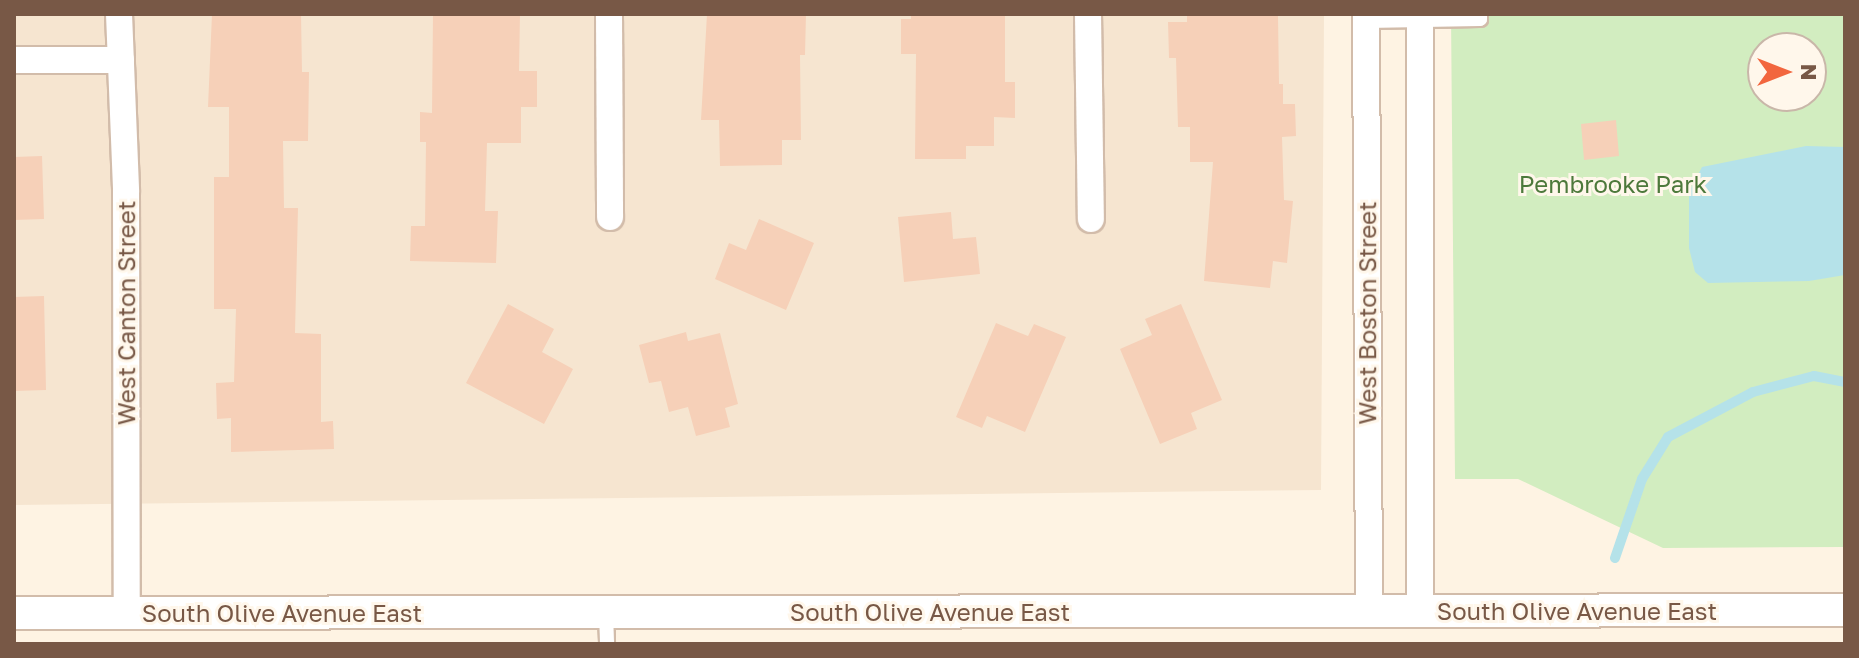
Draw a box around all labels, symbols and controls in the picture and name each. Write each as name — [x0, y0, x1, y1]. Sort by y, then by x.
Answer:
north arrow — [1747, 32, 1827, 112]
text: N — [1796, 64, 1823, 80]
park label: Pembrooke Park — [1519, 170, 1707, 198]
street label: West Canton Street — [112, 201, 140, 425]
street label: West Boston Street — [1353, 201, 1381, 425]
street label: South Olive Avenue East — [1437, 597, 1717, 625]
street label: South Olive Avenue East — [790, 598, 1070, 626]
street label: South Olive Avenue East — [142, 599, 422, 627]

